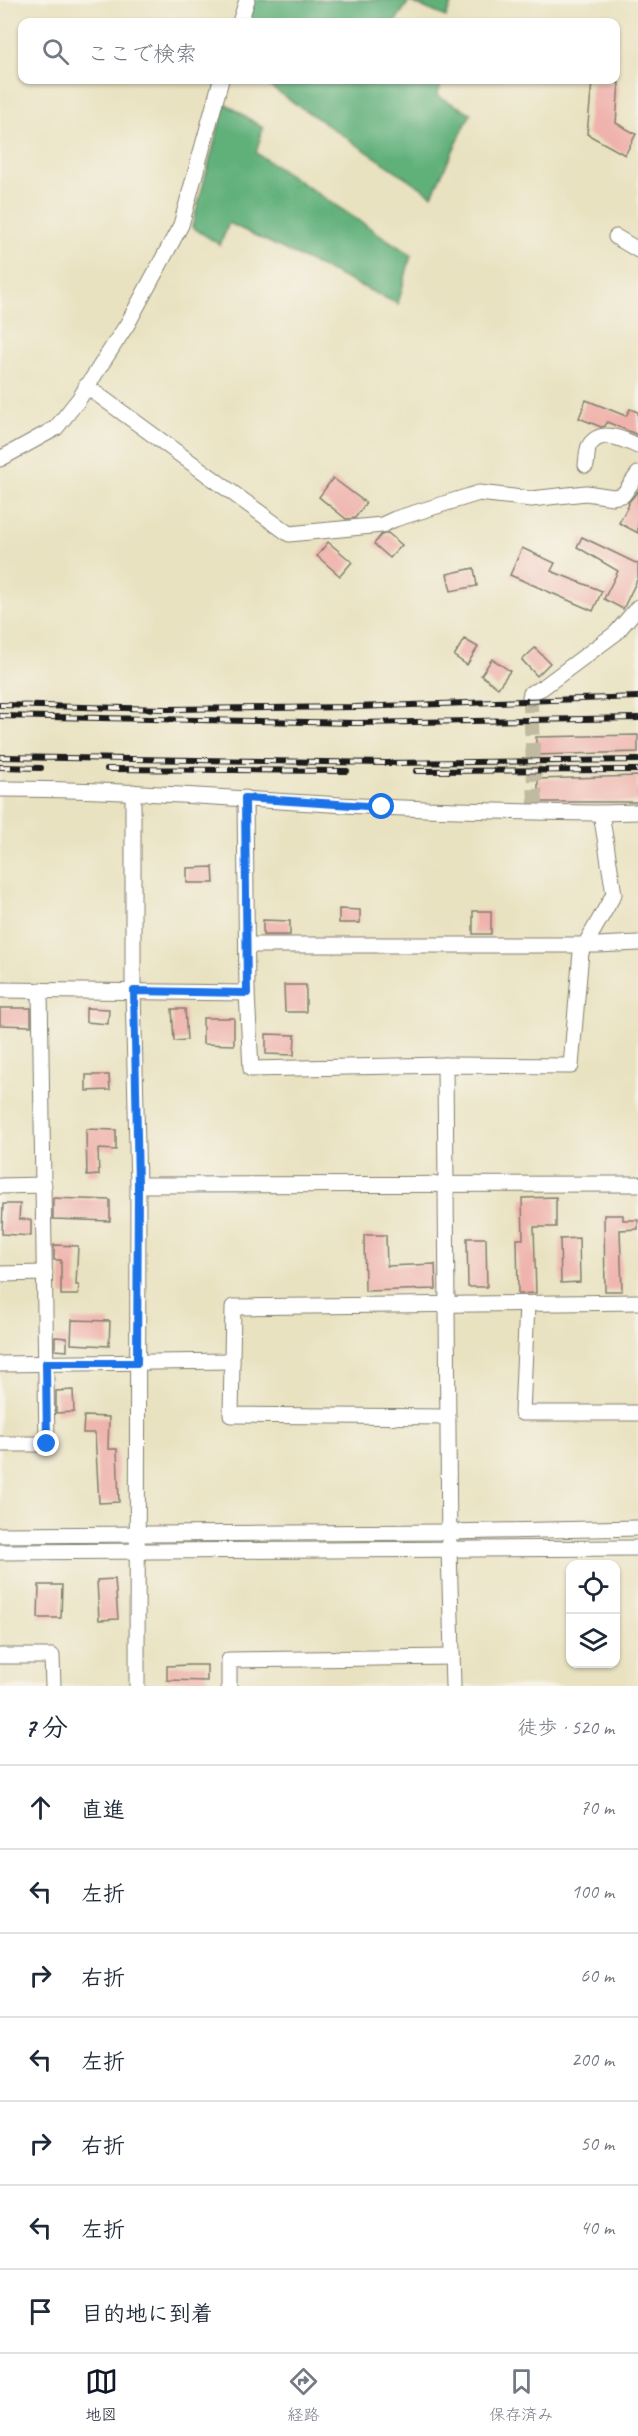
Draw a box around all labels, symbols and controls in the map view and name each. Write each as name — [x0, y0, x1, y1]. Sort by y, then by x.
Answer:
search box — [18, 18, 620, 84]
icon: search — [39, 35, 72, 68]
text: ここで検索 — [87, 40, 197, 68]
route start — [368, 793, 394, 819]
route end — [33, 1430, 59, 1456]
map controls — [566, 1560, 620, 1668]
button: locate — [566, 1560, 620, 1614]
button: layers — [566, 1614, 620, 1668]
text: 7 分 — [24, 1711, 68, 1744]
text: 徒歩 · 520 m — [518, 1715, 614, 1740]
icon: ahead — [24, 1791, 57, 1824]
text: 70 m — [580, 1795, 614, 1820]
text: 直進 — [81, 1796, 125, 1824]
icon: left — [24, 1875, 57, 1908]
text: 100 m — [571, 1879, 614, 1904]
text: 左折 — [81, 1880, 125, 1908]
icon: right — [24, 1959, 57, 1992]
text: 60 m — [580, 1963, 614, 1988]
text: 右折 — [81, 1964, 125, 1992]
icon: left — [24, 2043, 57, 2076]
text: 200 m — [571, 2047, 614, 2072]
text: 左折 — [81, 2048, 125, 2076]
icon: right — [24, 2127, 57, 2160]
text: 50 m — [580, 2131, 614, 2156]
text: 右折 — [81, 2132, 125, 2160]
icon: left — [24, 2211, 57, 2244]
text: 40 m — [580, 2215, 614, 2240]
text: 左折 — [81, 2216, 125, 2244]
icon: arrive — [24, 2295, 57, 2328]
text: 目的地に到着 — [81, 2300, 213, 2328]
tab: 地図 — [85, 2365, 118, 2425]
tab: 経路 — [287, 2365, 320, 2425]
tab: 保存済み — [489, 2365, 553, 2425]

